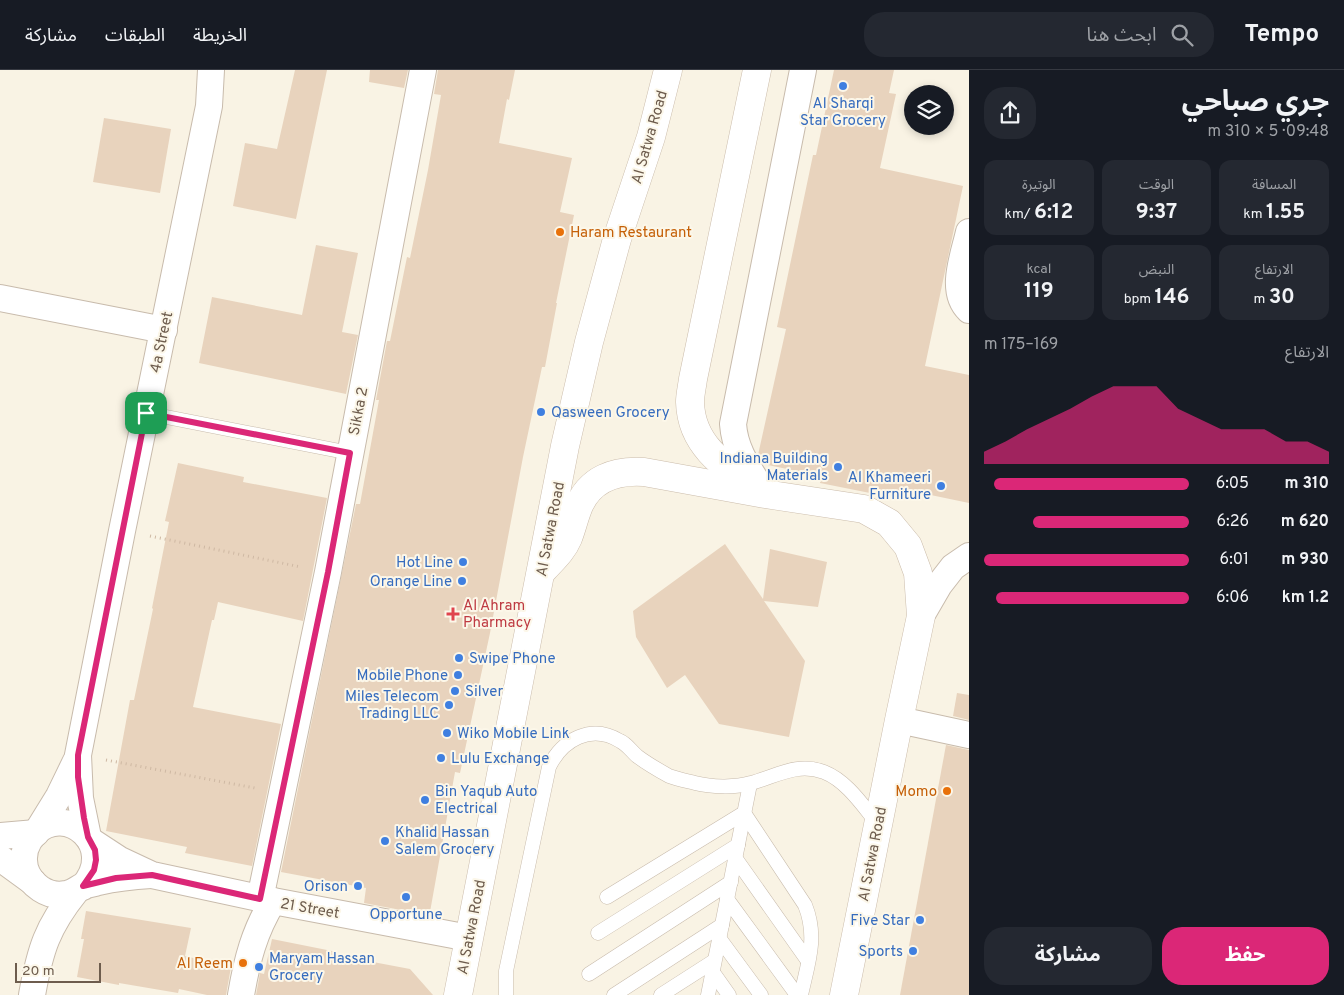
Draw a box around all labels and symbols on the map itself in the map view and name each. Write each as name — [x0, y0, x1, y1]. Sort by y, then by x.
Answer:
marker: Al Sharqi Star Grocery — [837, 80, 849, 92]
street label: Al Satwa Road — [628, 88, 673, 186]
place label: Al Sharqi Star Grocery — [800, 95, 886, 131]
place label: Haram Restaurant — [570, 224, 692, 243]
marker: Haram Restaurant — [554, 226, 566, 238]
street label: 4a Street — [147, 310, 178, 375]
street label: Sikka 2 — [345, 385, 373, 437]
pin — [125, 392, 167, 434]
place label: Qasween Grocery — [551, 404, 670, 423]
marker: Qasween Grocery — [535, 406, 547, 418]
place label: Indiana Building Materials — [719, 450, 828, 486]
marker: Indiana Building Materials — [832, 461, 844, 473]
place label: Al Khameeri Furniture — [848, 469, 931, 505]
street label: Al Satwa Road — [533, 480, 570, 578]
marker: Al Khameeri Furniture — [935, 480, 947, 492]
place label: Hot Line — [396, 554, 453, 573]
marker: Hot Line — [457, 556, 469, 568]
place label: Orange Line — [370, 573, 452, 592]
marker: Orange Line — [456, 575, 468, 587]
place label: Al Ahram Pharmacy — [463, 597, 531, 633]
marker: Al Ahram Pharmacy — [447, 608, 459, 620]
place label: Swipe Phone — [469, 650, 555, 669]
marker: Swipe Phone — [453, 652, 465, 664]
place label: Mobile Phone — [357, 667, 448, 686]
marker: Mobile Phone — [452, 669, 464, 681]
place label: Silver — [465, 683, 504, 702]
marker: Silver — [449, 685, 461, 697]
place label: Miles Telecom Trading LLC — [345, 688, 439, 724]
marker: Miles Telecom Trading LLC — [443, 699, 455, 711]
place label: Wiko Mobile Link — [457, 725, 570, 744]
marker: Wiko Mobile Link — [441, 727, 453, 739]
place label: Lulu Exchange — [451, 750, 549, 769]
marker: Lulu Exchange — [435, 752, 447, 764]
place label: Bin Yaqub Auto Electrical — [435, 783, 537, 819]
place label: Momo — [895, 783, 937, 802]
marker: Momo — [941, 785, 953, 797]
marker: Bin Yaqub Auto Electrical — [419, 794, 431, 806]
street label: Al Satwa Road — [855, 805, 892, 903]
place label: Khalid Hassan Salem Grocery — [395, 824, 494, 860]
marker: Khalid Hassan Salem Grocery — [379, 835, 391, 847]
place label: Orison — [304, 878, 348, 897]
street label: Al Satwa Road — [454, 878, 491, 976]
marker: Orison — [352, 880, 364, 892]
marker: Opportune — [400, 891, 412, 903]
street label: 21 Street — [279, 895, 341, 924]
place label: Opportune — [369, 906, 443, 925]
place label: Five Star — [850, 912, 910, 931]
marker: Five Star — [914, 914, 926, 926]
place label: Sports — [858, 943, 903, 962]
marker: Sports — [907, 945, 919, 957]
place label: Maryam Hassan Grocery — [269, 950, 375, 986]
place label: Al Reem — [176, 955, 233, 974]
marker: Al Reem — [237, 957, 249, 969]
scale bar — [15, 960, 101, 983]
marker: Maryam Hassan Grocery — [253, 961, 265, 973]

